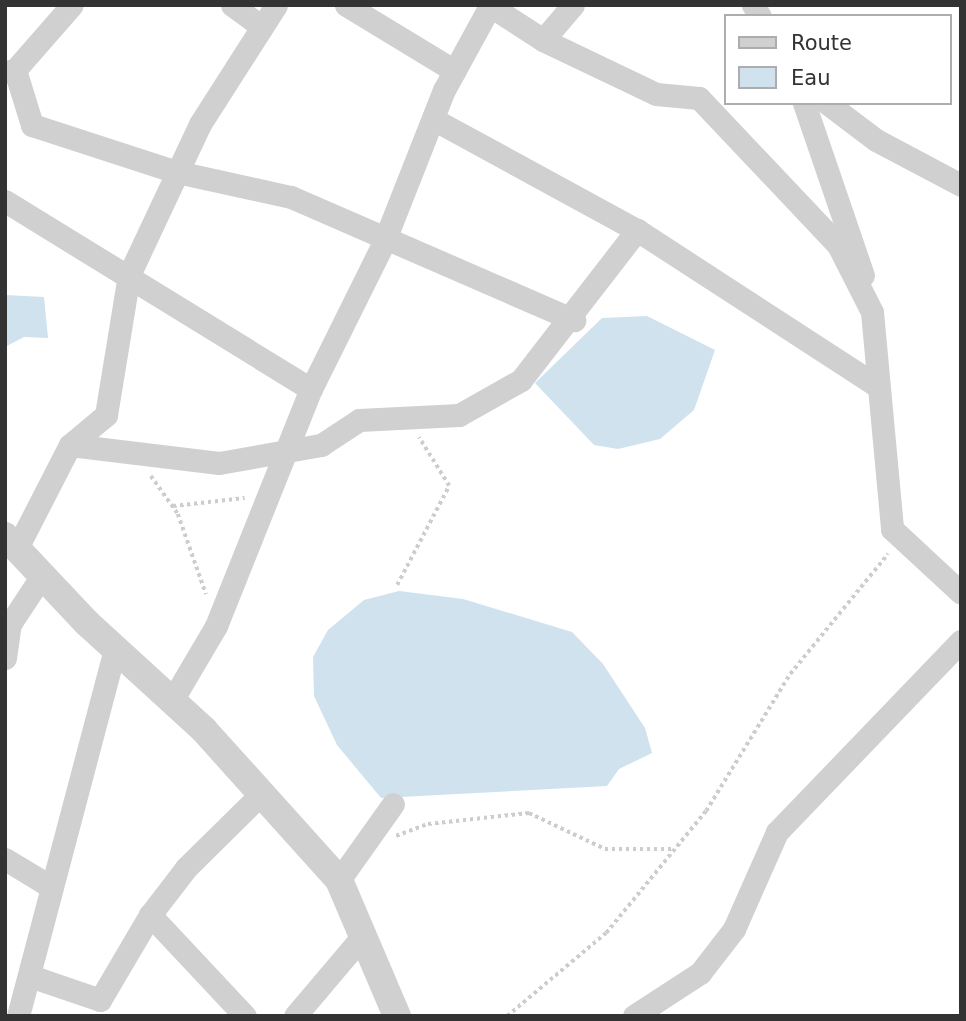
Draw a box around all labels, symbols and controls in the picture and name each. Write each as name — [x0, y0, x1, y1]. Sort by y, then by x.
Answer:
legend — [724, 14, 952, 105]
text: Route — [791, 31, 852, 55]
text: Eau — [791, 66, 830, 90]

